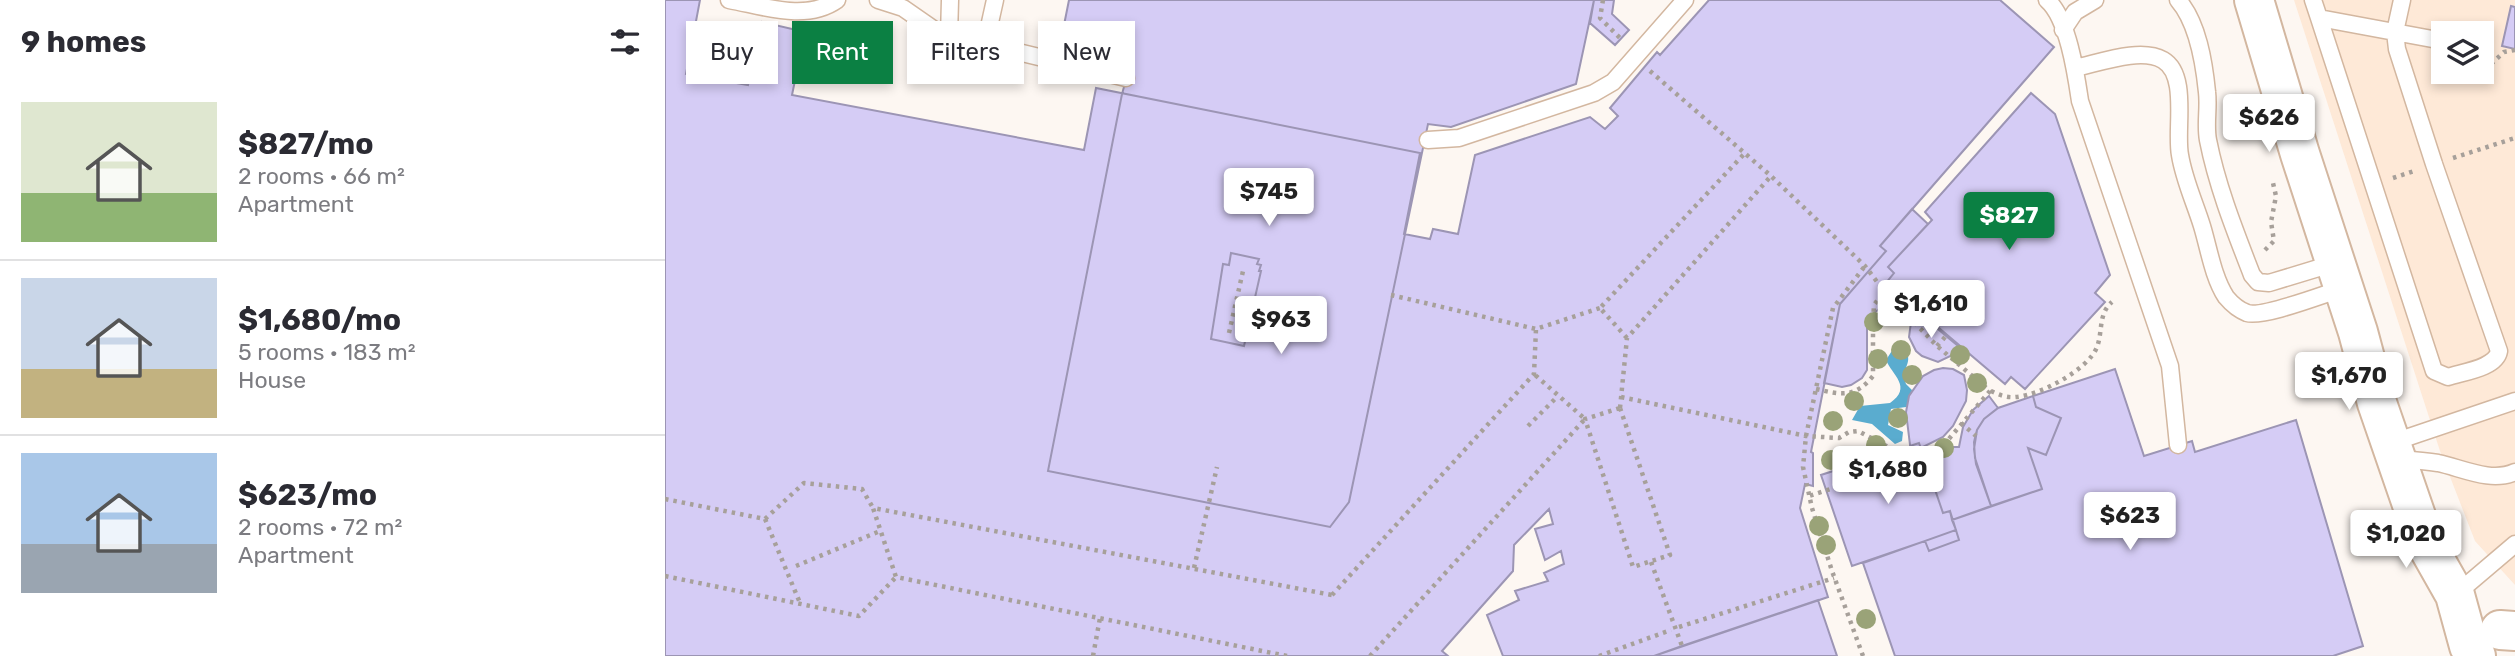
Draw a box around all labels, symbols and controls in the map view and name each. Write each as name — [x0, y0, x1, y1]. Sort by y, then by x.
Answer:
chip: Buy — [686, 21, 778, 84]
chip: Rent — [792, 21, 893, 84]
chip: Filters — [907, 21, 1024, 84]
chip: New — [1038, 21, 1135, 84]
map controls — [2431, 21, 2494, 84]
button: layers — [2431, 21, 2494, 84]
icon: filters — [606, 23, 644, 61]
text: 9 homes — [21, 24, 146, 60]
pin: $626 — [2228, 94, 2310, 154]
text: $626 — [2239, 103, 2299, 131]
text: $827/mo — [238, 126, 374, 162]
icon: home — [77, 130, 161, 214]
text: 2 rooms · 66 m² — [238, 162, 405, 190]
pin: $745 — [1228, 168, 1310, 228]
text: $745 — [1240, 177, 1298, 205]
text: Apartment — [238, 190, 354, 218]
pin: $827 — [1968, 192, 2050, 252]
text: $827 — [1979, 201, 2039, 229]
pin: $1,610 — [1874, 280, 1988, 340]
text: $1,610 — [1894, 289, 1968, 317]
pin: $963 — [1240, 296, 1322, 356]
text: $1,680/mo — [238, 302, 401, 338]
text: $963 — [1251, 305, 1311, 333]
icon: home — [77, 306, 161, 390]
text: 5 rooms · 183 m² — [238, 338, 415, 366]
pin: $1,670 — [2292, 352, 2406, 412]
text: $1,670 — [2311, 361, 2387, 389]
text: House — [238, 366, 306, 394]
pin: $1,680 — [1831, 447, 1945, 506]
text: $1,680 — [1848, 455, 1928, 483]
text: $623/mo — [238, 477, 377, 513]
icon: home — [77, 481, 161, 565]
pin: $623 — [2089, 492, 2171, 552]
text: $623 — [2100, 501, 2160, 529]
pin: $1,020 — [2349, 510, 2463, 570]
text: 2 rooms · 72 m² — [238, 513, 402, 541]
text: $1,020 — [2366, 519, 2446, 547]
text: Apartment — [238, 541, 354, 569]

